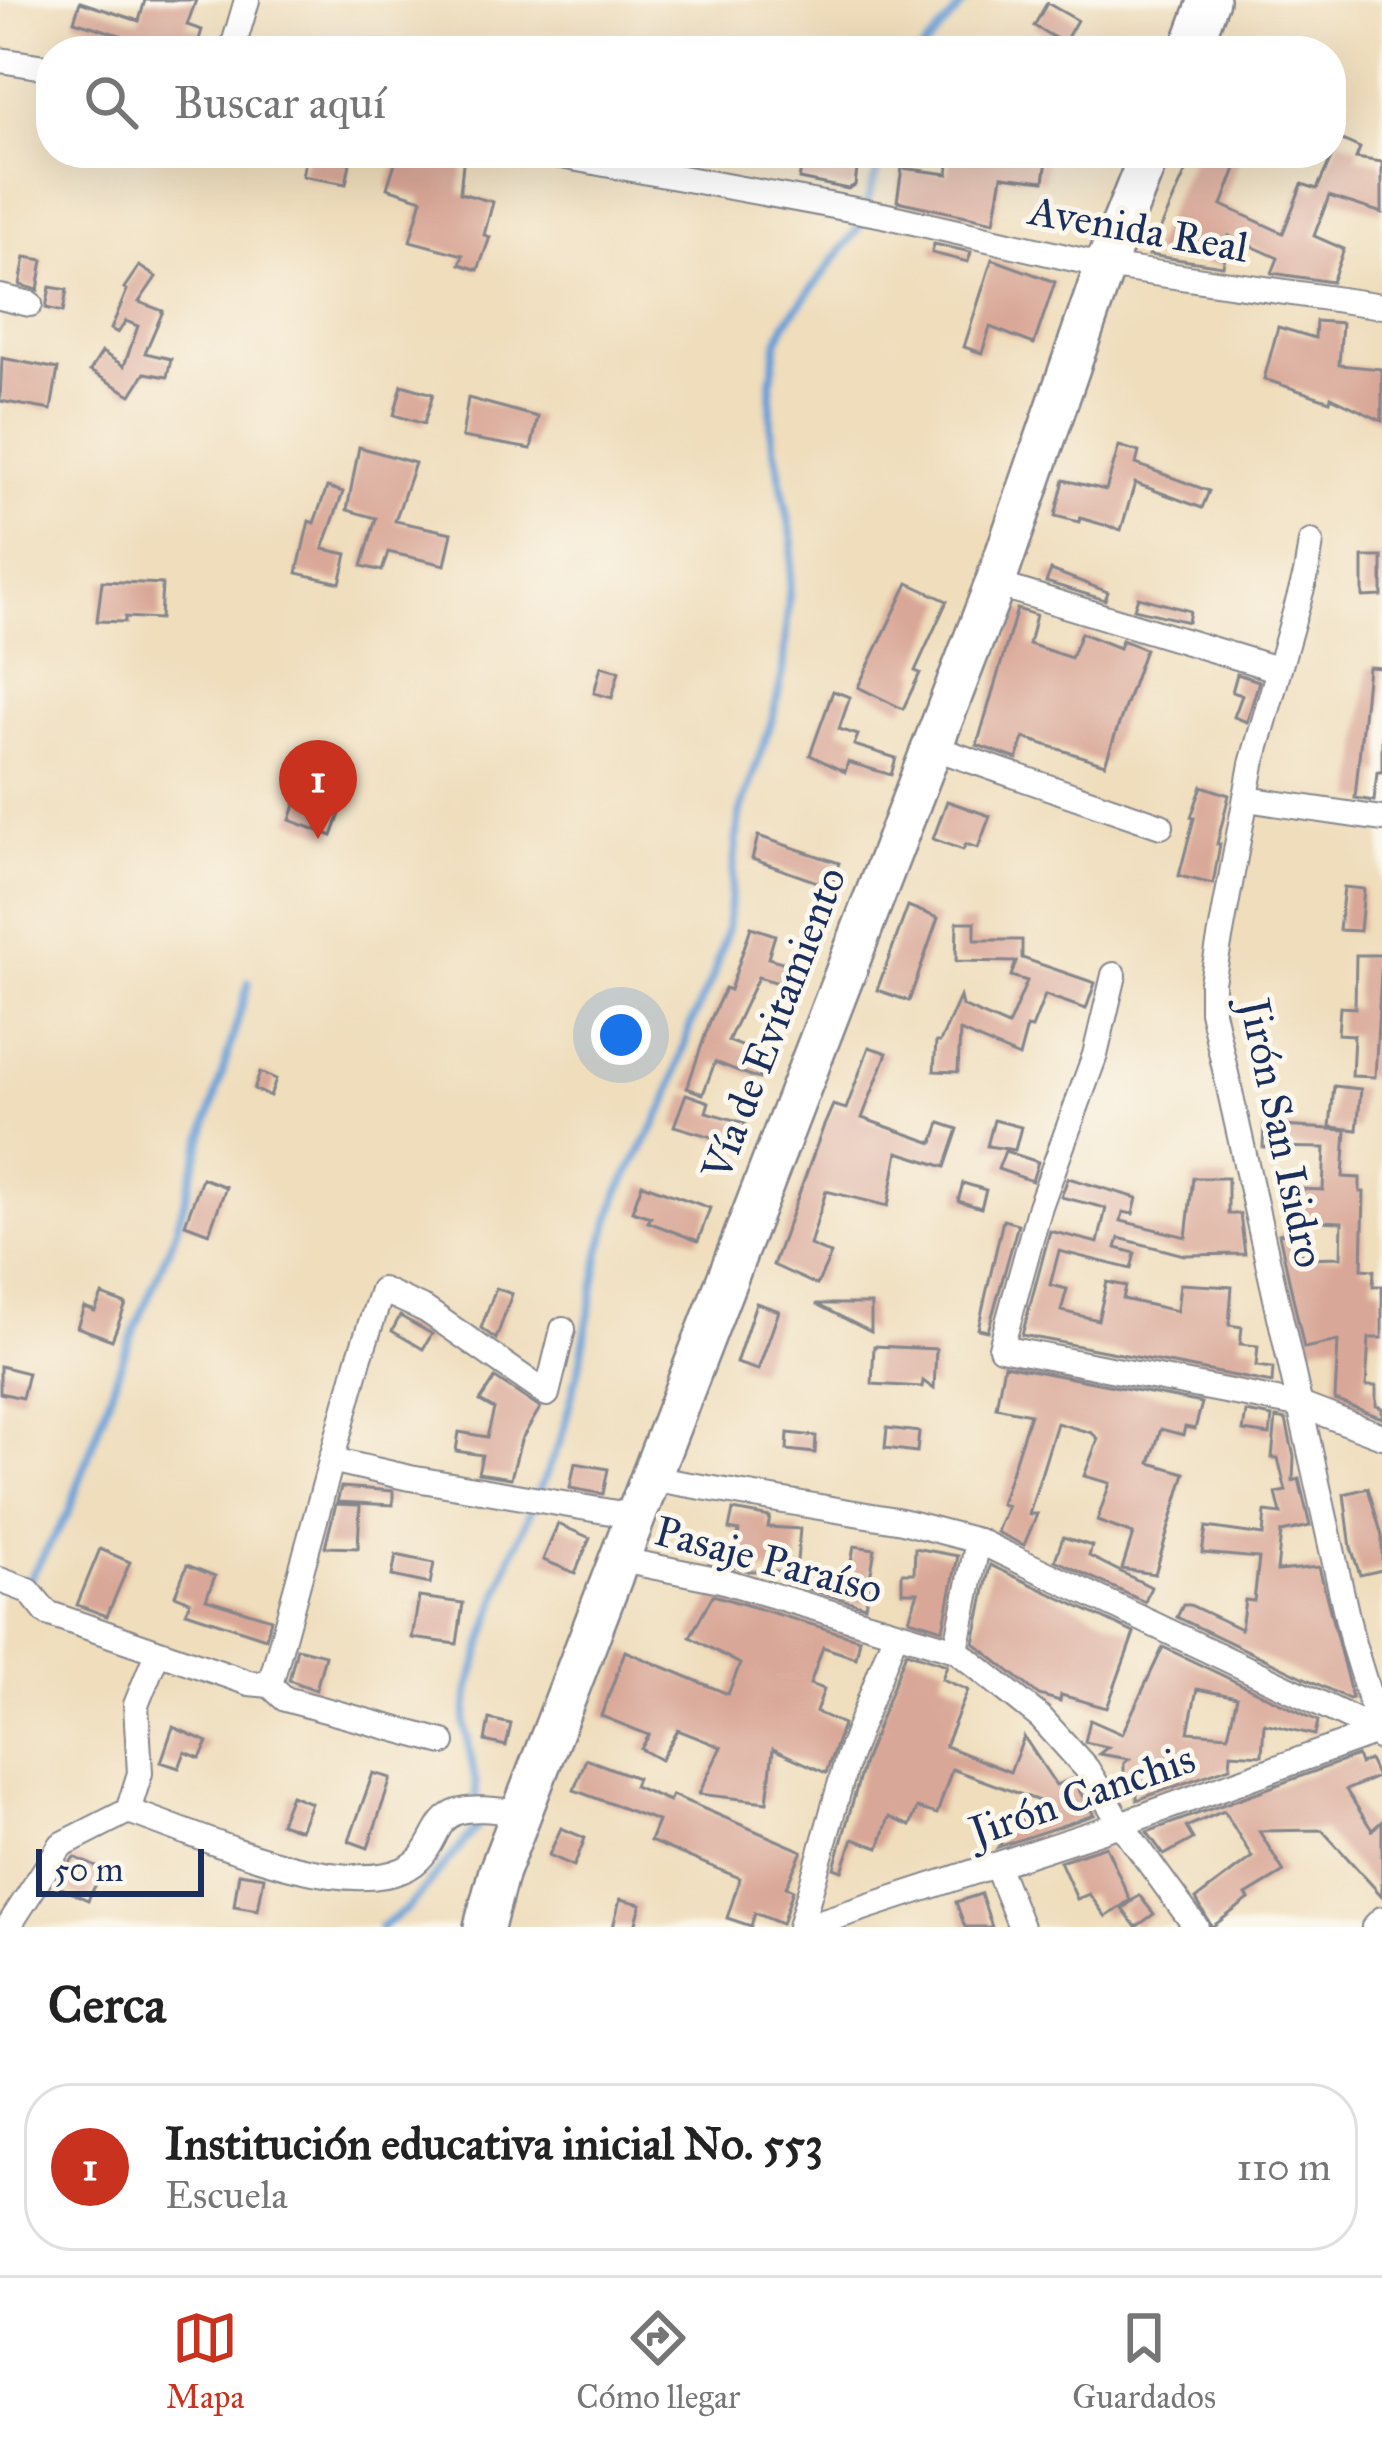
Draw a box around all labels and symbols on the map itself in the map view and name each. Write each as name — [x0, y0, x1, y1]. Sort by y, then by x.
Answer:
street label: Avenida Real — [1023, 184, 1253, 274]
pin: 1 — [279, 740, 357, 839]
street label: Vía de Evitamiento — [690, 860, 857, 1188]
street label: Jirón San Isidro — [1227, 990, 1336, 1272]
your location — [591, 1005, 651, 1065]
street label: Pasaje Paraíso — [649, 1505, 888, 1615]
street label: Jirón Canchis — [959, 1732, 1202, 1859]
scale bar — [36, 1843, 204, 1896]

